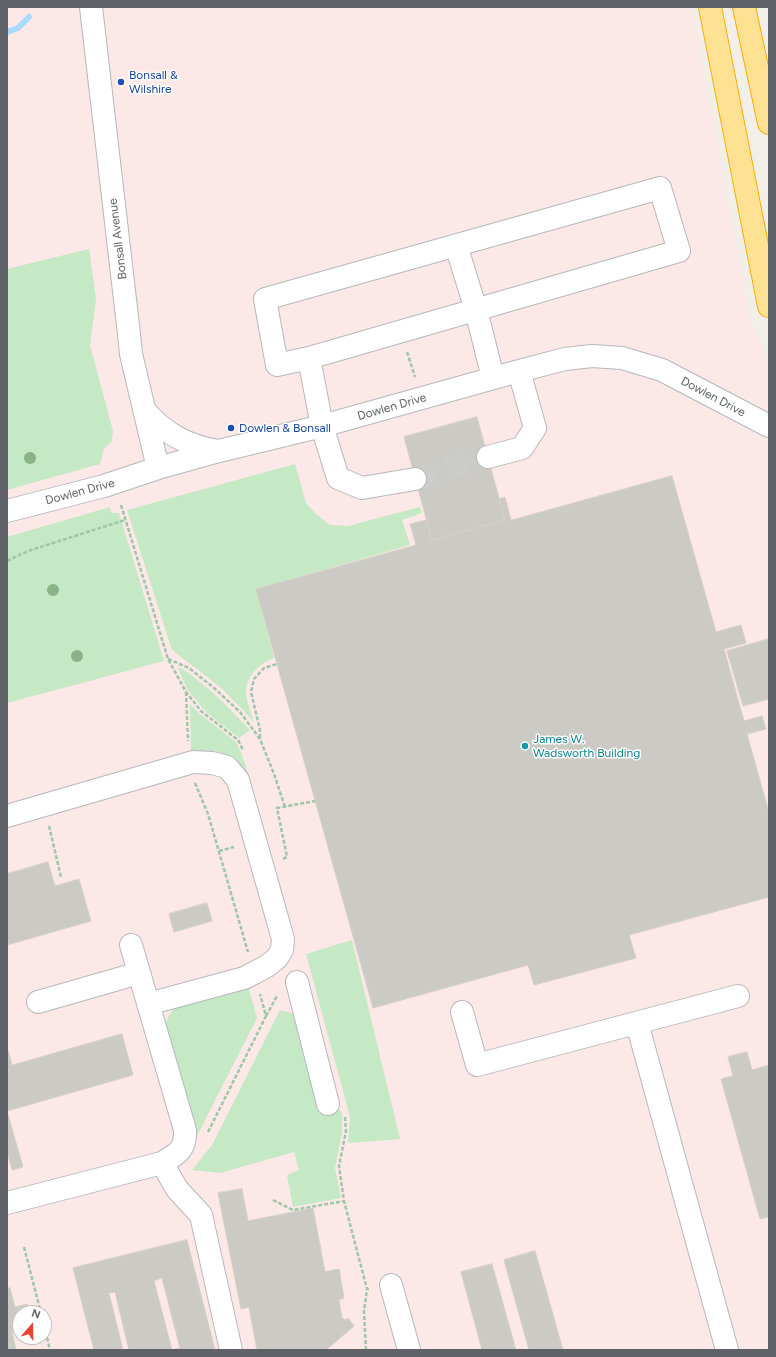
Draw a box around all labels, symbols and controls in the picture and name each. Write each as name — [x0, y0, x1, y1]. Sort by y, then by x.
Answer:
place label: Bonsall & Wilshire — [129, 68, 178, 96]
marker: Bonsall & Wilshire — [116, 77, 126, 87]
street label: Bonsall Avenue — [106, 198, 130, 280]
street label: Dowlen Drive — [678, 374, 748, 420]
street label: Dowlen Drive — [356, 390, 428, 424]
place label: Dowlen & Bonsall — [239, 421, 331, 435]
marker: Dowlen & Bonsall — [226, 423, 236, 433]
street label: Dowlen Drive — [44, 476, 116, 508]
place label: James W. Wadsworth Building — [533, 732, 640, 760]
marker: James W. Wadsworth Building — [520, 741, 530, 751]
north arrow — [12, 1305, 52, 1345]
text: N — [30, 1307, 42, 1322]

